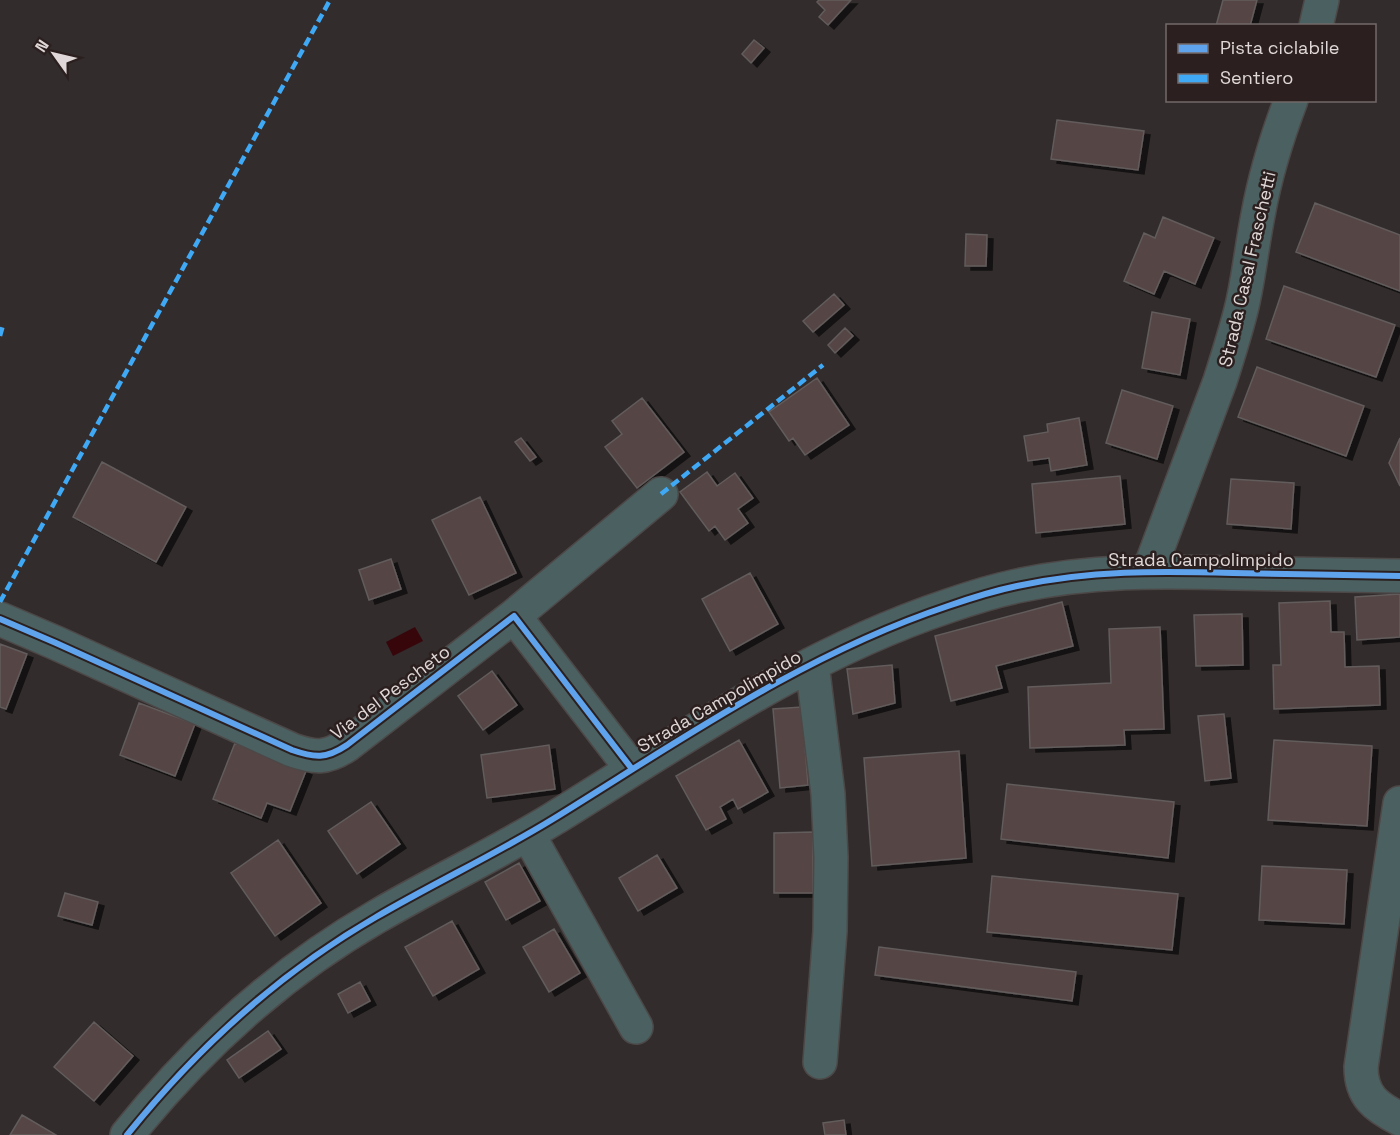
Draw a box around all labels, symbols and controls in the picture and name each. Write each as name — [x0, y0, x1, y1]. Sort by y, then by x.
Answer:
north arrow — [24, 24, 84, 84]
legend — [1166, 24, 1376, 102]
text: N — [30, 36, 54, 56]
text: Pista ciclabile — [1220, 36, 1339, 59]
text: Sentiero — [1220, 66, 1293, 89]
street label: Strada Casal Fraschetti — [1213, 169, 1281, 369]
street label: Strada Campolimpido — [1108, 548, 1294, 571]
street label: Via del Pescheto — [326, 640, 454, 744]
street label: Strada Campolimpido — [633, 645, 805, 757]

